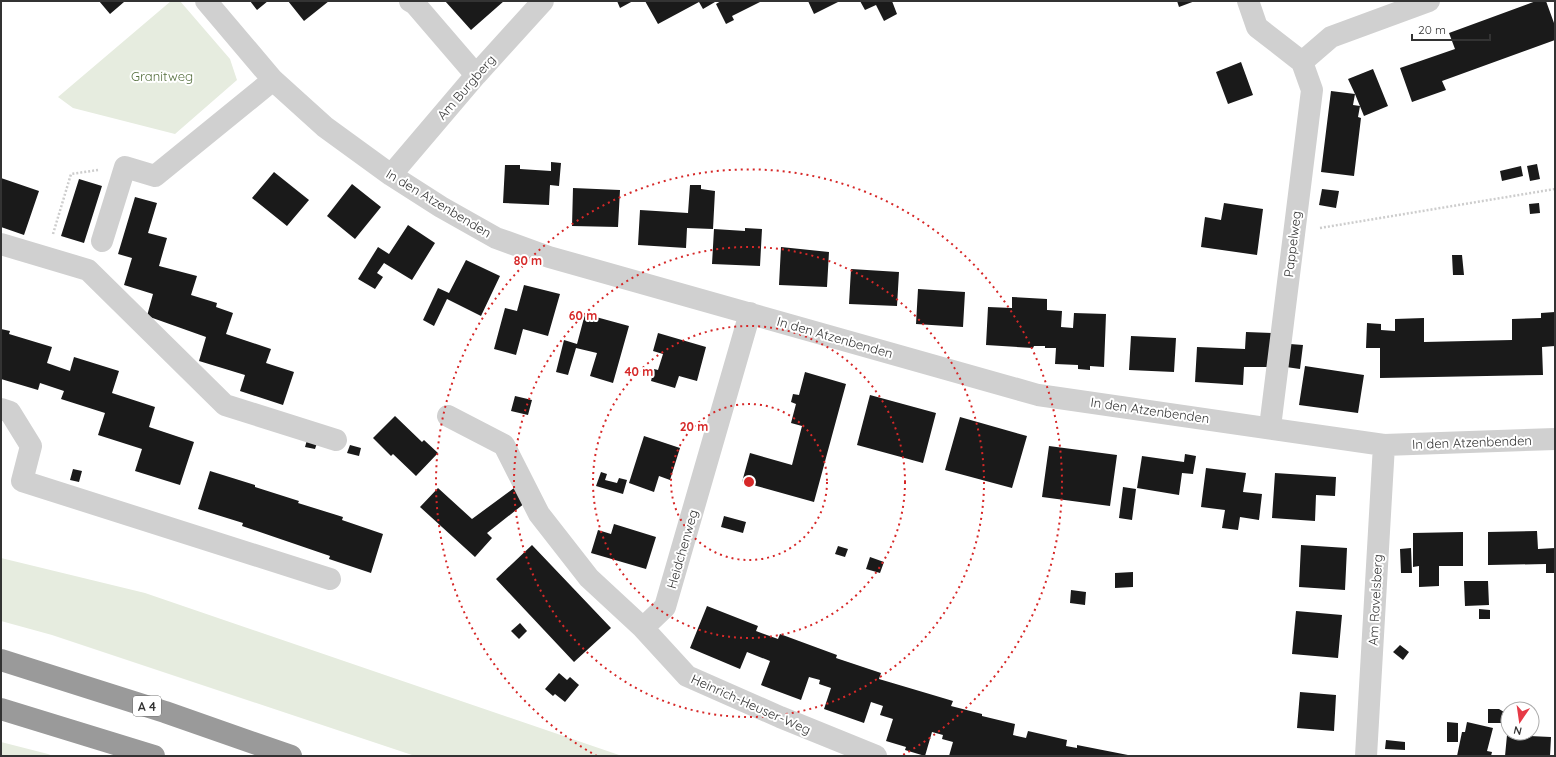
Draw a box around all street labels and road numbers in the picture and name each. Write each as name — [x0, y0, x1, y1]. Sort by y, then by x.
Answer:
street label: Am Burgberg — [433, 51, 499, 123]
street label: In den Atzenbenden — [384, 165, 494, 241]
street label: Pappelweg — [1280, 210, 1304, 278]
street label: In den Atzenbenden — [775, 313, 895, 361]
street label: In den Atzenbenden — [1090, 394, 1210, 426]
street label: In den Atzenbenden — [1412, 432, 1532, 452]
street label: Heidchenweg — [663, 508, 701, 590]
street label: Am Ravelsberg — [1365, 554, 1385, 646]
street label: Heinrich-Heuser-Weg — [689, 670, 813, 738]
road number: A 4 — [133, 696, 161, 716]

